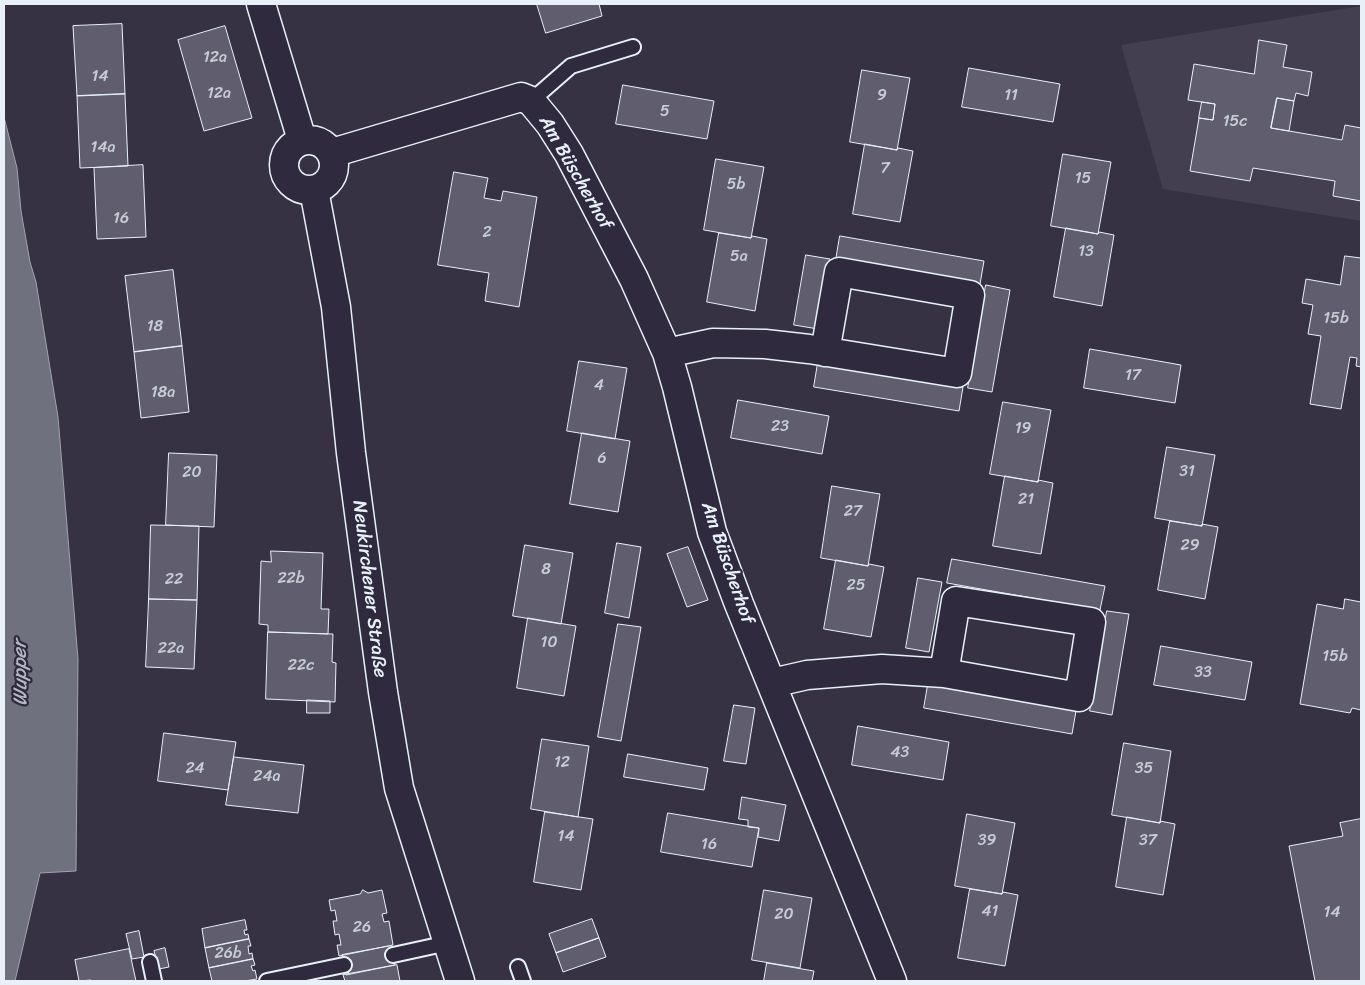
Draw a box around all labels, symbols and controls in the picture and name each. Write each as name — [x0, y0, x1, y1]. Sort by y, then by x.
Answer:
house number: 12a — [203, 48, 227, 68]
house number: 14 — [92, 67, 108, 87]
house number: 12a — [207, 84, 231, 104]
house number: 9 — [877, 86, 887, 106]
house number: 11 — [1004, 86, 1018, 106]
house number: 5 — [660, 102, 670, 122]
street label: Am Büscherhof — [533, 112, 617, 234]
house number: 15c — [1223, 112, 1247, 132]
house number: 14a — [91, 138, 115, 158]
house number: 7 — [880, 159, 890, 179]
house number: 15 — [1075, 169, 1091, 189]
house number: 5b — [727, 175, 745, 195]
house number: 16 — [113, 209, 129, 229]
house number: 2 — [482, 223, 492, 243]
house number: 13 — [1078, 242, 1094, 262]
house number: 5a — [730, 247, 748, 267]
house number: 15b — [1323, 309, 1349, 329]
house number: 18 — [147, 317, 163, 337]
house number: 17 — [1125, 366, 1141, 386]
house number: 4 — [594, 376, 604, 396]
house number: 18a — [151, 383, 175, 403]
house number: 23 — [771, 417, 789, 437]
house number: 19 — [1015, 419, 1031, 439]
house number: 6 — [597, 449, 607, 469]
house number: 31 — [1179, 462, 1195, 482]
house number: 20 — [182, 463, 202, 483]
house number: 21 — [1018, 490, 1034, 510]
street label: Neukirchener Straße — [347, 499, 391, 679]
street label: Am Büscherhof — [695, 499, 759, 627]
house number: 27 — [844, 502, 862, 522]
house number: 29 — [1180, 536, 1200, 556]
house number: 8 — [541, 560, 551, 580]
house number: 22b — [277, 569, 305, 589]
house number: 22 — [165, 570, 183, 590]
house number: 25 — [846, 576, 866, 596]
house number: 10 — [541, 633, 557, 653]
house number: 22a — [158, 639, 184, 659]
water label: Wupper — [8, 640, 34, 706]
house number: 15b — [1322, 647, 1348, 667]
house number: 22c — [288, 656, 314, 676]
house number: 33 — [1194, 663, 1212, 683]
house number: 43 — [891, 743, 909, 763]
house number: 12 — [554, 753, 570, 773]
house number: 24 — [185, 759, 205, 779]
house number: 35 — [1135, 759, 1153, 779]
house number: 24a — [253, 767, 281, 787]
house number: 14 — [558, 827, 574, 847]
house number: 39 — [978, 831, 996, 851]
house number: 37 — [1139, 831, 1157, 851]
house number: 16 — [701, 835, 717, 855]
house number: 41 — [982, 902, 998, 922]
house number: 14 — [1324, 903, 1340, 923]
house number: 20 — [774, 905, 794, 925]
house number: 26 — [353, 918, 371, 938]
house number: 26b — [214, 944, 242, 964]

